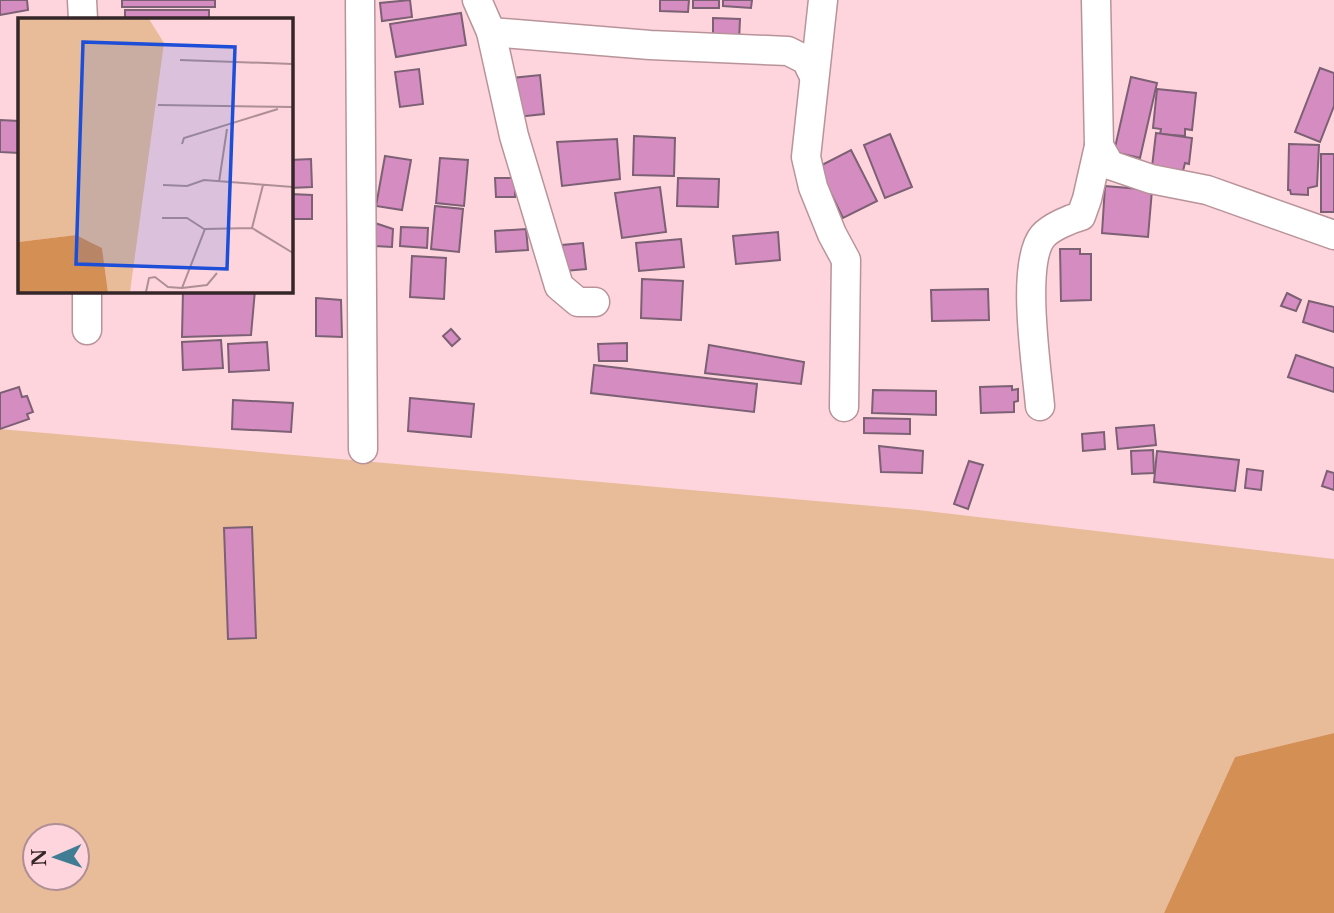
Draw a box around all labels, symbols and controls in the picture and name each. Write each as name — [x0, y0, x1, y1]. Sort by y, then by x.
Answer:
inset map — [18, 18, 292, 292]
north arrow — [21, 822, 91, 892]
text: N — [28, 848, 51, 867]

